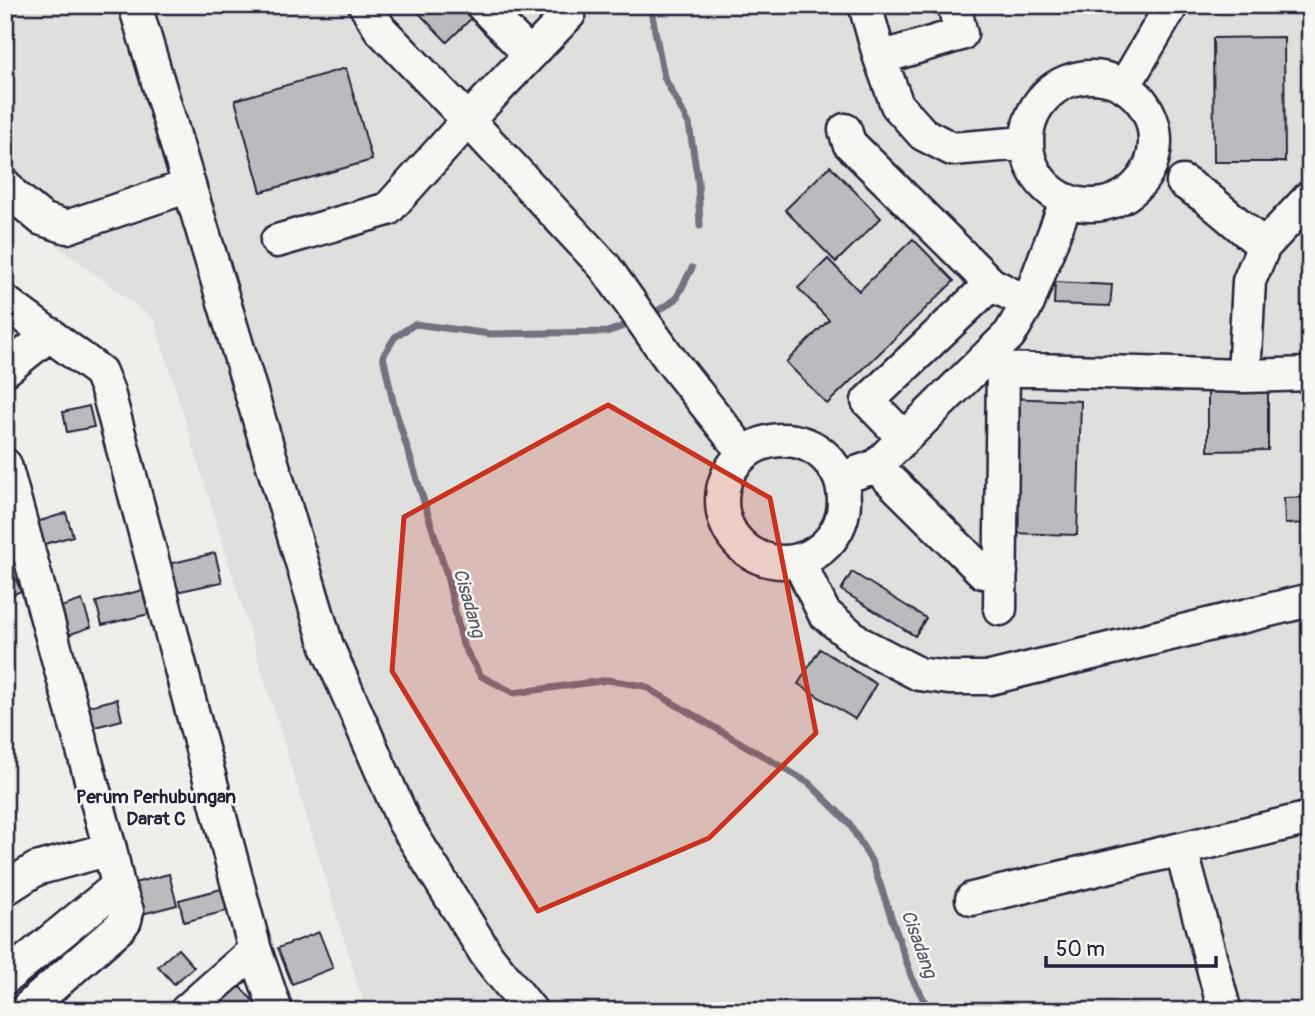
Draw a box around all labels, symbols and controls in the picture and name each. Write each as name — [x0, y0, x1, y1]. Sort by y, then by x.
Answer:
water label: Cisadang — [448, 566, 491, 641]
district label: Perum Perhubungan Darat C — [76, 785, 236, 831]
water label: Cisadang — [896, 907, 943, 982]
scale bar — [1046, 925, 1215, 969]
text: 50 m — [1056, 936, 1105, 963]

